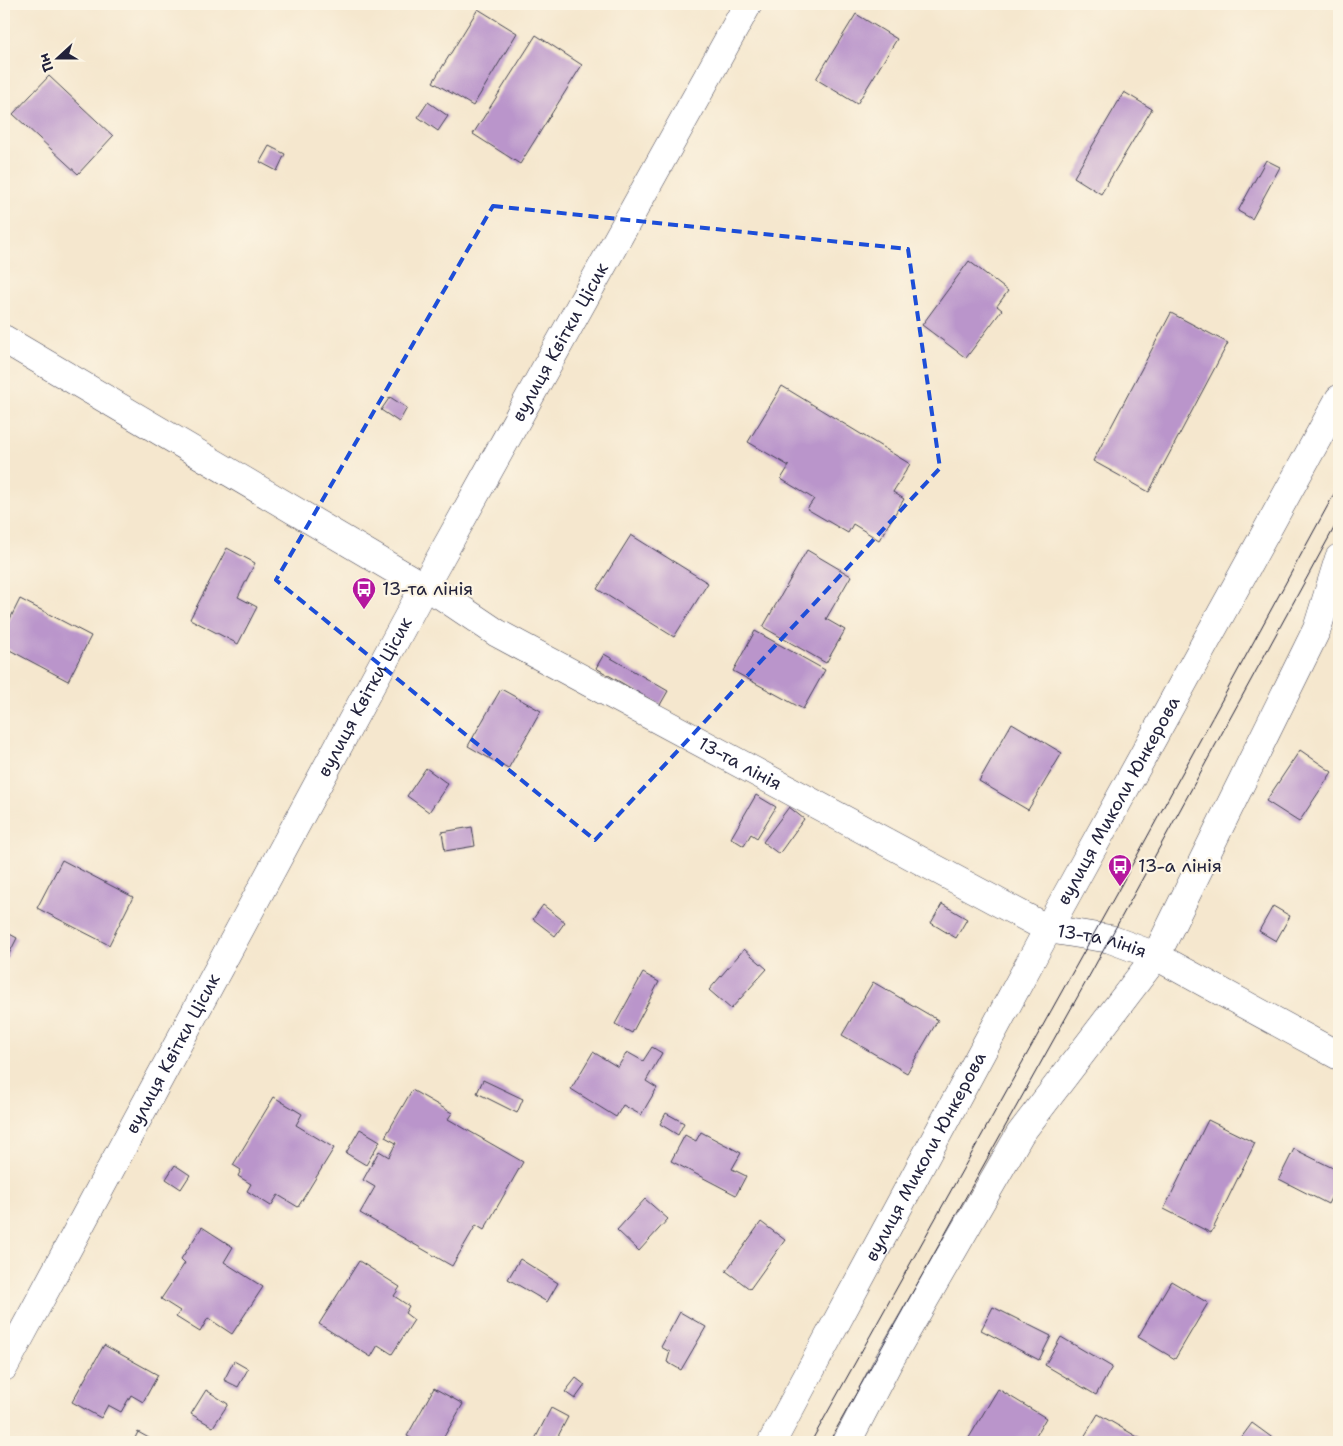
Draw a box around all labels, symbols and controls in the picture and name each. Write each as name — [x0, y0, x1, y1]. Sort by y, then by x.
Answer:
north arrow — [32, 32, 82, 82]
text: Пн — [34, 51, 58, 75]
street label: вулиця Квітки Цісик — [506, 258, 614, 426]
bus stop icon: 13-та лінія — [351, 576, 377, 610]
place label: 13-та лінія — [382, 577, 473, 601]
street label: вулиця Квітки Цісик — [312, 612, 418, 781]
street label: вулиця Миколи Юнкерова — [1051, 692, 1185, 909]
street label: 13-та лінія — [694, 731, 786, 796]
bus stop icon: 13-а лінія — [1107, 853, 1133, 887]
place label: 13-а лінія — [1138, 854, 1222, 878]
street label: 13-та лінія — [1056, 919, 1150, 964]
street label: вулиця Квітки Цісик — [120, 969, 226, 1138]
street label: вулиця Миколи Юнкерова — [859, 1048, 992, 1266]

